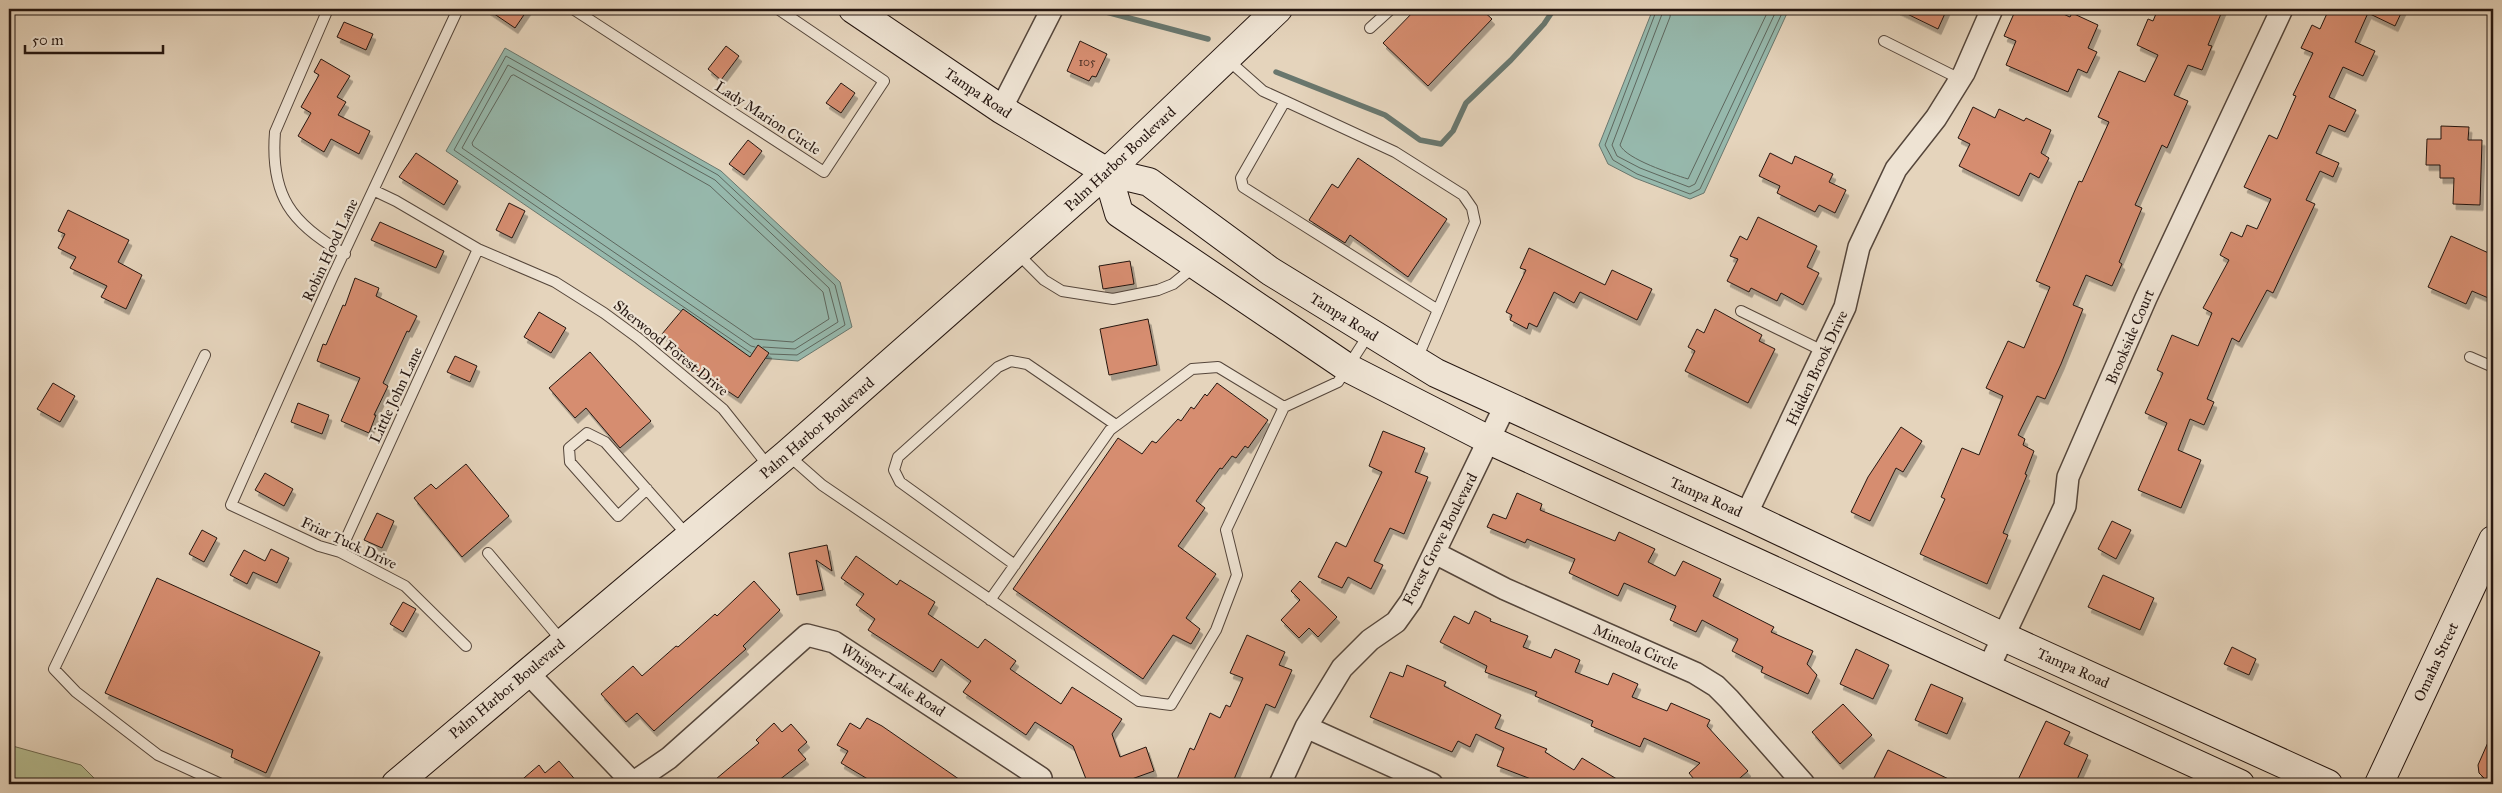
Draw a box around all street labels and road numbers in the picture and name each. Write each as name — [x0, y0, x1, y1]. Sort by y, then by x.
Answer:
street label: Tampa Road — [941, 64, 1015, 122]
street label: Lady Marion Circle — [712, 77, 824, 159]
street label: Palm Harbor Boulevard — [1061, 102, 1180, 215]
street label: Robin Hood Lane — [298, 196, 362, 304]
street label: Brookside Court — [2102, 286, 2158, 387]
street label: Tampa Road — [1306, 289, 1382, 345]
street label: Sherwood Forest Drive — [610, 296, 732, 400]
street label: Hidden Brook Drive — [1782, 307, 1852, 429]
street label: Little John Lane — [366, 344, 427, 446]
street label: Palm Harbor Boulevard — [756, 373, 878, 483]
street label: Forest Grove Boulevard — [1399, 470, 1481, 608]
street label: Tampa Road — [1667, 473, 1745, 521]
street label: Friar Tuck Drive — [298, 513, 400, 573]
street label: Omaha Street — [2410, 619, 2463, 705]
street label: Mineola Circle — [1590, 620, 1682, 674]
street label: Palm Harbor Boulevard — [445, 635, 569, 743]
street label: Whisper Lake Road — [838, 640, 949, 721]
street label: Tampa Road — [2034, 644, 2112, 692]

